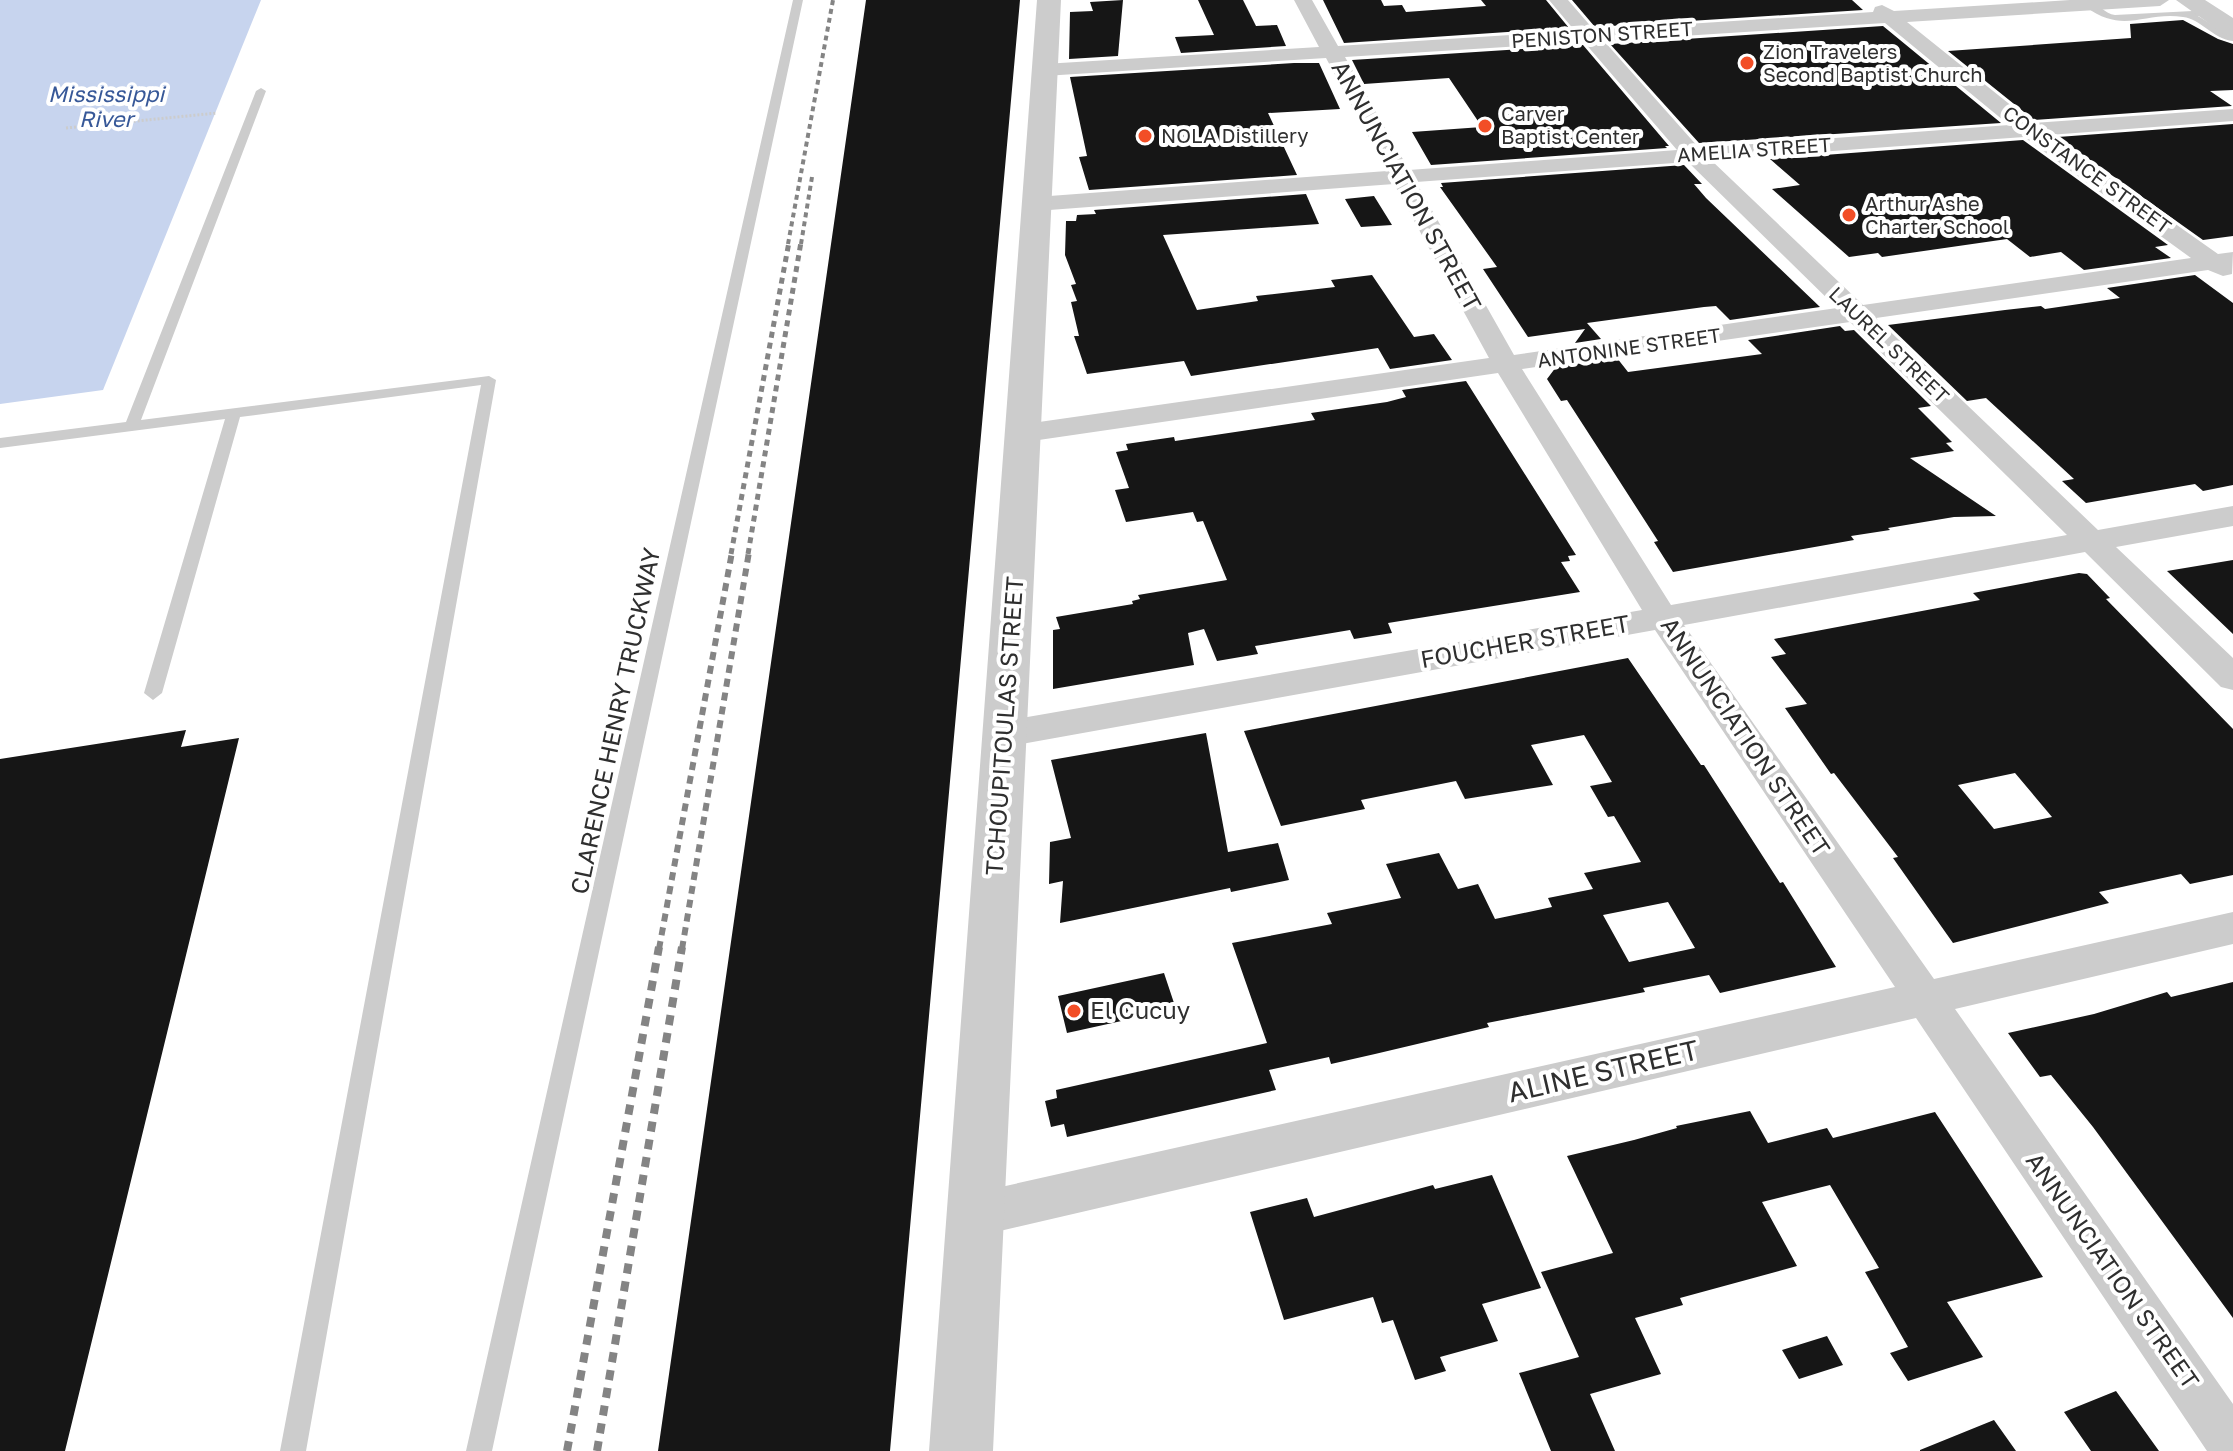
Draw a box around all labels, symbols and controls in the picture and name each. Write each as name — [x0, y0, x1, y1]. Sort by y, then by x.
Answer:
street label: PENISTON STREET — [1510, 16, 1694, 52]
place label: Zion Travelers Second Baptist Church — [1763, 39, 1983, 86]
marker: Zion Travelers Second Baptist Church — [1738, 54, 1756, 72]
street label: ANNUNCIATION STREET — [1326, 55, 1488, 315]
water label: Mississippi River — [48, 80, 167, 132]
street label: CONSTANCE STREET — [1999, 100, 2176, 238]
place label: Carver Baptist Center — [1501, 101, 1640, 148]
marker: Carver Baptist Center — [1476, 117, 1494, 135]
place label: NOLA Distillery — [1161, 123, 1309, 147]
marker: NOLA Distillery — [1136, 127, 1154, 145]
street label: AMELIA STREET — [1676, 132, 1832, 166]
place label: Arthur Ashe Charter School — [1865, 191, 2009, 238]
marker: Arthur Ashe Charter School — [1840, 206, 1858, 224]
street label: LAUREL STREET — [1825, 281, 1955, 408]
street label: ANTONINE STREET — [1536, 322, 1722, 372]
street label: CLARENCE HENRY TRUCKWAY — [564, 544, 666, 896]
street label: TCHOUPITOULAS STREET — [979, 575, 1028, 876]
street label: FOUCHER STREET — [1418, 608, 1632, 673]
street label: ANNUNCIATION STREET — [1656, 611, 1837, 861]
place label: El Cucuy — [1090, 995, 1190, 1024]
marker: El Cucuy — [1065, 1002, 1083, 1020]
street label: ALINE STREET — [1504, 1033, 1701, 1108]
street label: ANNUNCIATION STREET — [2021, 1147, 2206, 1394]

